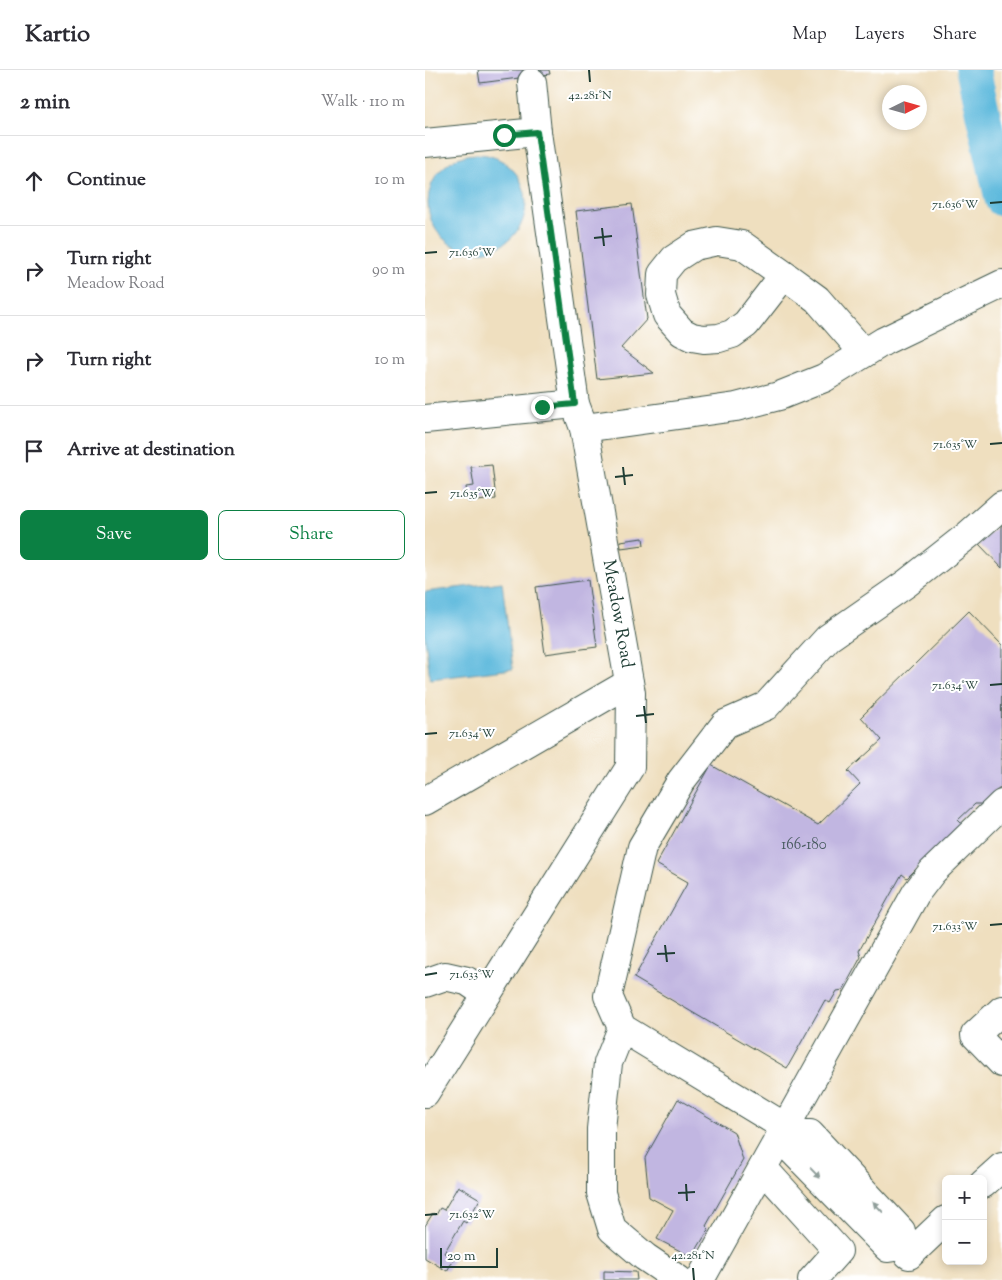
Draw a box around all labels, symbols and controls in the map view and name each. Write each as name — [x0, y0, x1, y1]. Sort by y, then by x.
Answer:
text: Kartio — [25, 18, 90, 52]
text: Map — [792, 22, 827, 48]
text: Layers — [855, 22, 905, 48]
text: Share — [933, 22, 977, 48]
north arrow — [882, 85, 927, 130]
text: 42.281°N — [568, 87, 612, 105]
text: 2 min — [20, 88, 70, 118]
text: Walk · 110 m — [321, 91, 405, 114]
route start — [493, 124, 516, 147]
icon: ahead — [20, 167, 48, 195]
text: Continue — [67, 167, 146, 194]
text: 10 m — [375, 169, 405, 192]
text: 71.636°W — [932, 196, 979, 214]
text: 71.636°W — [449, 244, 496, 262]
text: Turn right — [67, 246, 151, 273]
icon: right — [20, 257, 48, 285]
text: 90 m — [372, 259, 405, 282]
text: Meadow Road — [67, 273, 165, 296]
icon: right — [20, 347, 48, 375]
text: Turn right — [67, 347, 151, 374]
text: 10 m — [375, 349, 405, 372]
route end — [531, 396, 554, 419]
text: 71.635°W — [933, 436, 978, 454]
icon: arrive — [20, 437, 48, 465]
text: Arrive at destination — [67, 437, 235, 464]
text: 71.635°W — [450, 485, 495, 503]
button: Save — [20, 510, 208, 560]
button: Share — [218, 510, 405, 560]
street label: Meadow Road — [595, 558, 639, 670]
text: 71.634°W — [932, 677, 979, 695]
text: 71.634°W — [449, 725, 496, 743]
house number: 166-180 — [781, 835, 827, 856]
text: 71.633°W — [933, 918, 978, 936]
text: 71.633°W — [450, 966, 495, 984]
one-way arrow — [809, 1167, 821, 1179]
map controls — [942, 1175, 987, 1265]
button: + — [942, 1175, 987, 1220]
one-way arrow — [872, 1201, 884, 1213]
text: 71.632°W — [449, 1206, 495, 1224]
button: − — [942, 1220, 987, 1265]
scale bar — [440, 1245, 497, 1268]
text: 20 m — [447, 1247, 476, 1267]
text: 42.281°N — [671, 1247, 715, 1265]

